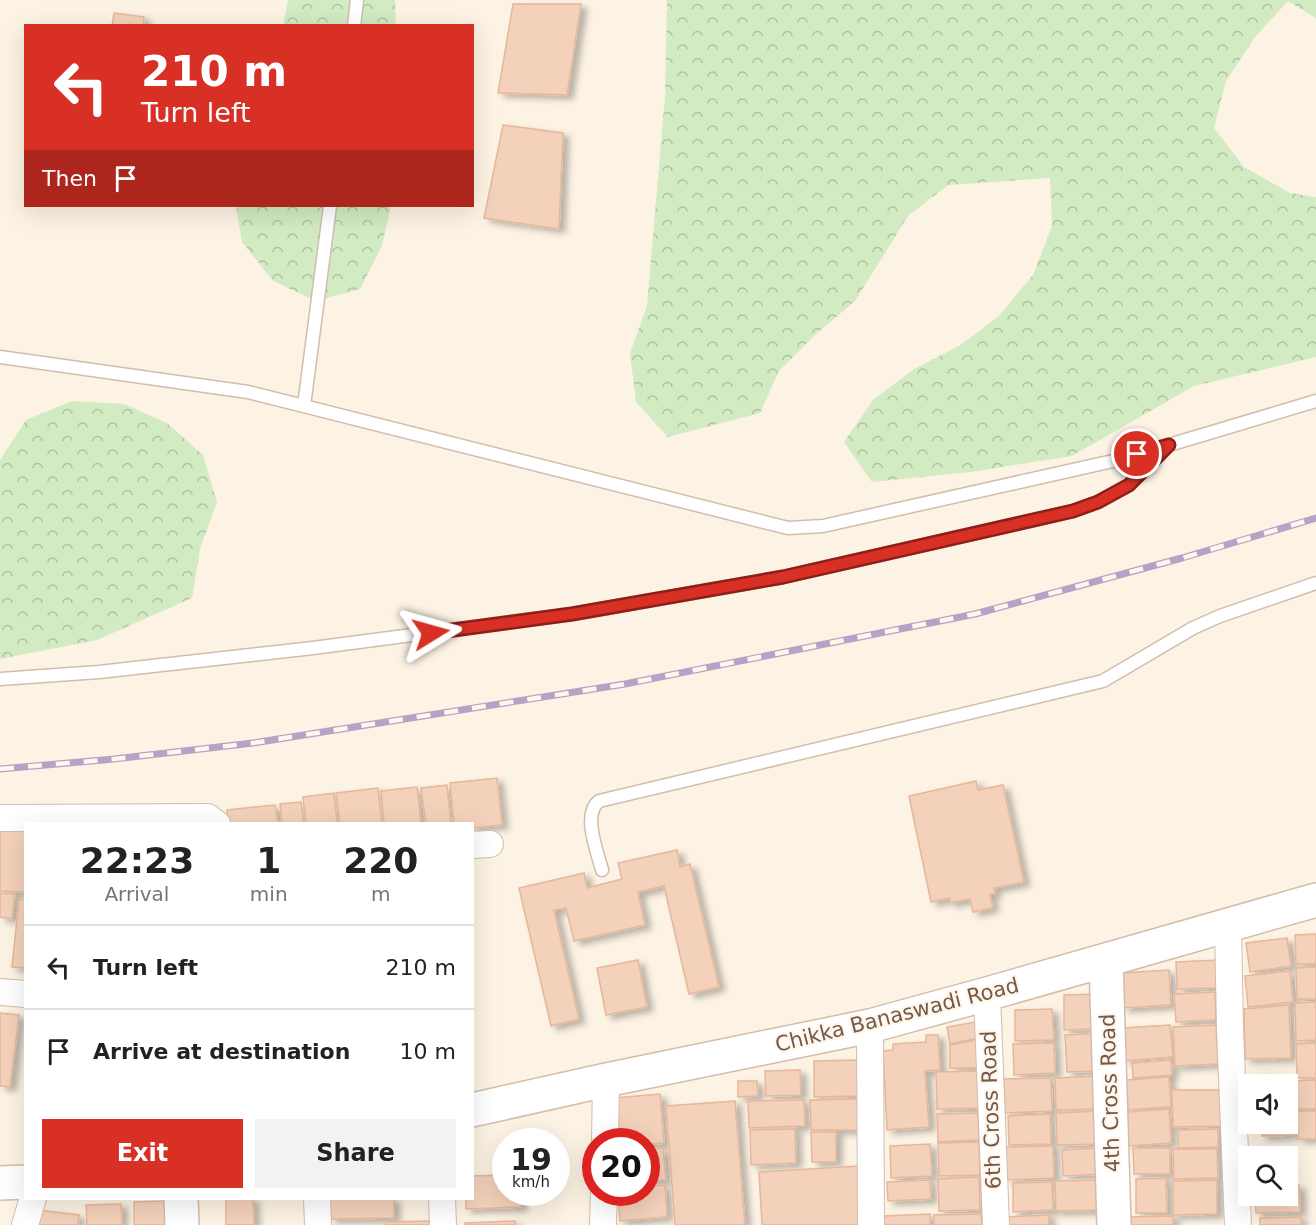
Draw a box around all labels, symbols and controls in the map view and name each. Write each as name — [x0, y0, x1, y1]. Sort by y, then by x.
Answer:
text: 210 m — [141, 47, 287, 96]
icon: left — [42, 48, 120, 126]
text: Turn left — [141, 97, 251, 128]
icon: arrive — [109, 162, 142, 195]
text: Then — [42, 166, 97, 191]
pin — [1111, 428, 1162, 479]
icon: arrive — [1120, 437, 1153, 470]
position arrow — [399, 601, 463, 665]
text: 22:23 — [80, 840, 194, 881]
text: 1 — [256, 840, 281, 881]
text: 220 — [343, 840, 418, 881]
text: Arrival — [104, 882, 169, 906]
text: min — [250, 882, 288, 906]
text: m — [371, 882, 391, 906]
icon: left — [42, 951, 75, 984]
text: Turn left — [93, 955, 198, 980]
text: 210 m — [386, 955, 456, 980]
street label: Chikka Banaswadi Road — [773, 973, 1021, 1057]
street label: 4th Cross Road — [1095, 1013, 1125, 1173]
street label: 6th Cross Road — [976, 1030, 1006, 1190]
icon: arrive — [42, 1035, 75, 1068]
text: Arrive at destination — [93, 1039, 350, 1064]
text: 10 m — [400, 1039, 456, 1064]
map controls — [1238, 1074, 1298, 1206]
button: sound — [1238, 1074, 1298, 1134]
button: Exit — [42, 1119, 243, 1188]
button: Share — [255, 1119, 456, 1188]
speed limit sign: 20 — [582, 1128, 660, 1206]
text: 19 — [510, 1142, 552, 1177]
button: search — [1238, 1146, 1298, 1206]
text: km/h — [512, 1173, 550, 1191]

